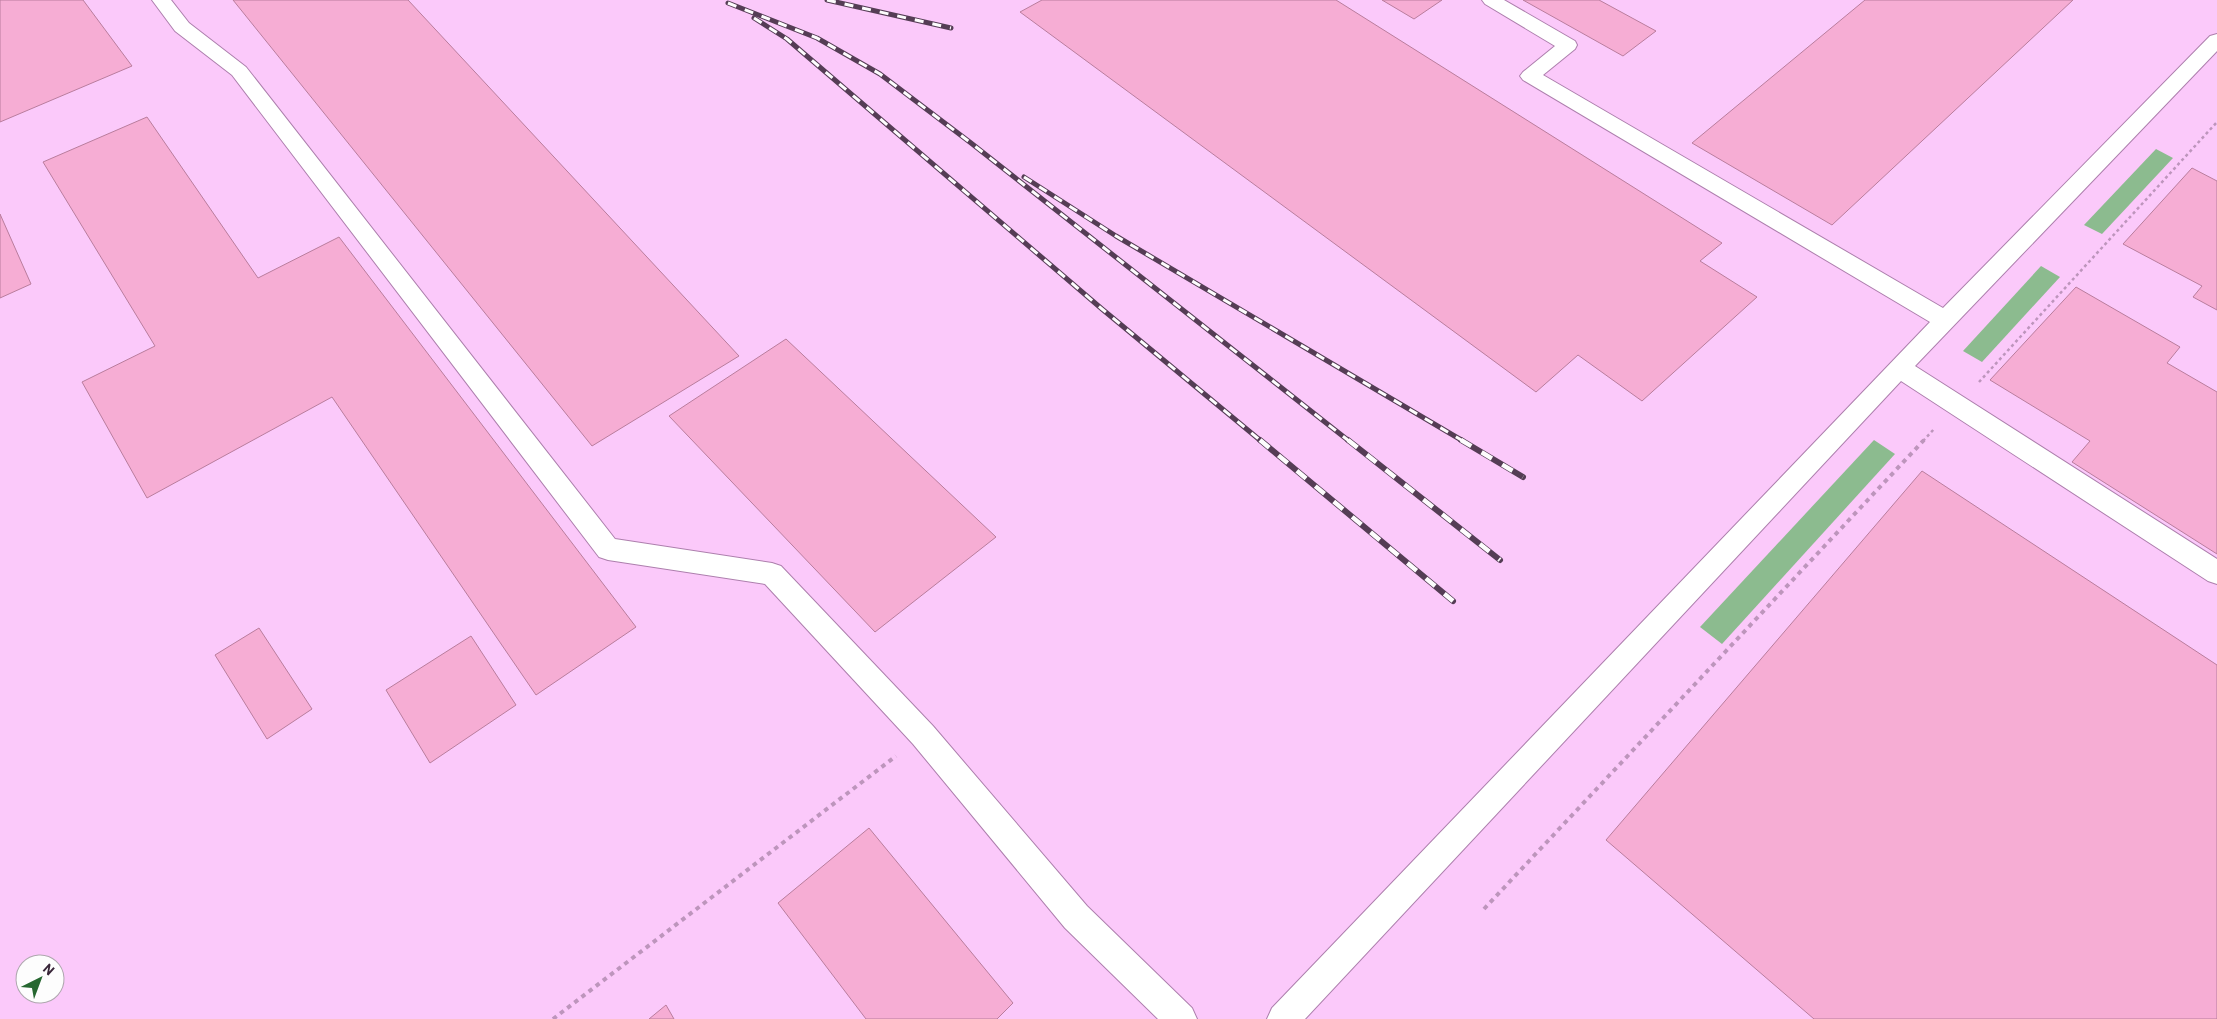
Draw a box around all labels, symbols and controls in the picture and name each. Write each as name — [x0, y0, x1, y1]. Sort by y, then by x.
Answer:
north arrow — [15, 954, 65, 1004]
text: N — [40, 960, 58, 978]

